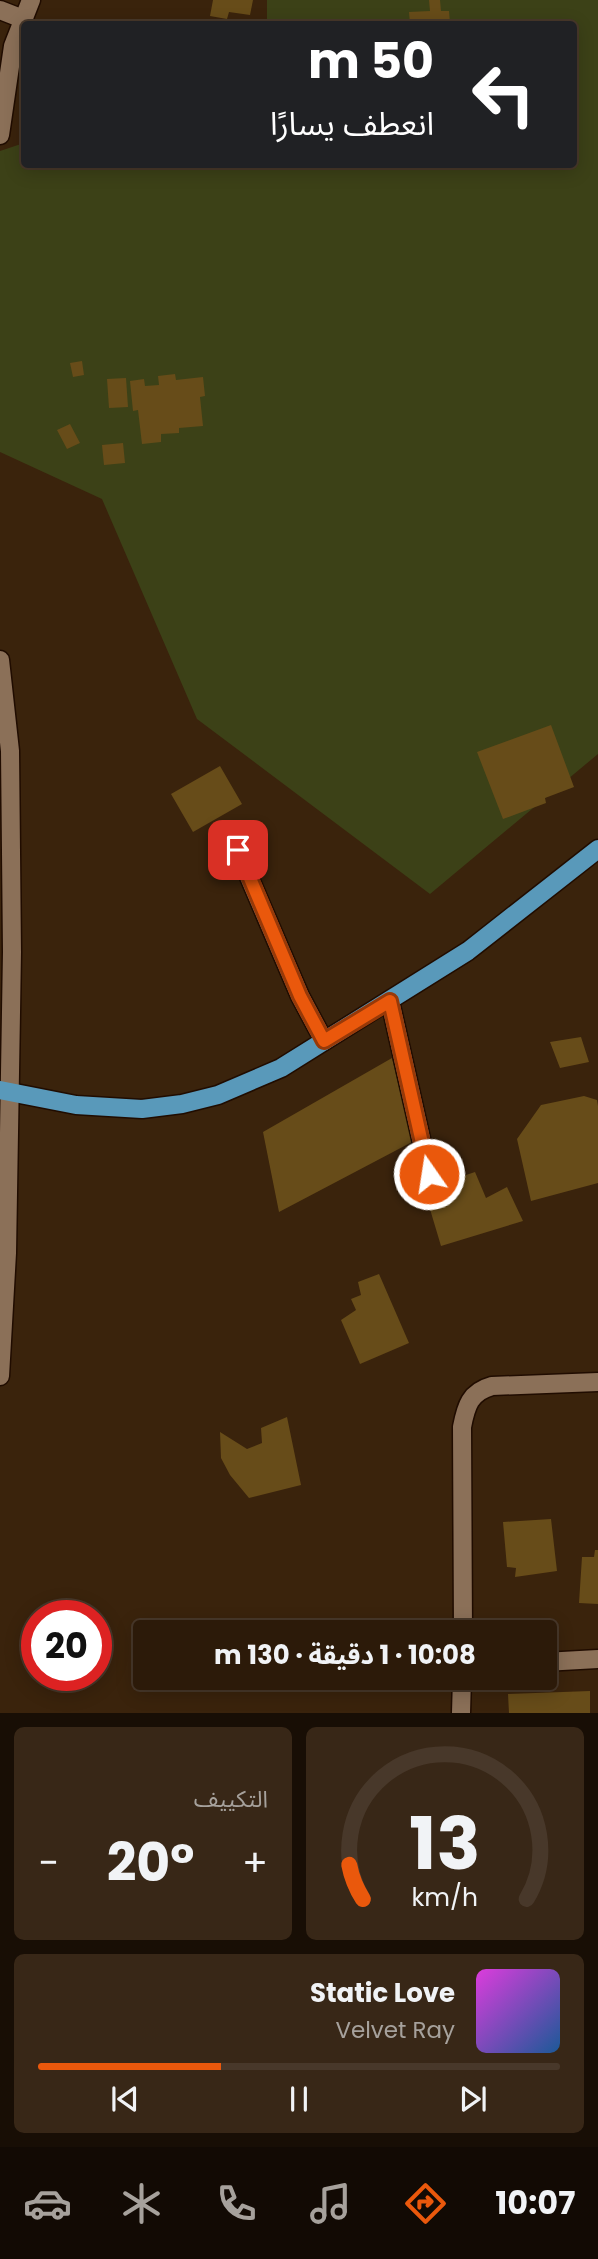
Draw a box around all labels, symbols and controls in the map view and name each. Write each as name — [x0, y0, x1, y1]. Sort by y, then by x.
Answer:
text: 50 m — [308, 27, 434, 95]
icon: left — [458, 49, 549, 140]
text: انعطف يسارًا — [270, 101, 434, 146]
pin — [208, 820, 268, 880]
icon: arrive — [219, 831, 257, 869]
position arrow — [392, 1137, 466, 1211]
speed limit sign: 20 — [21, 1600, 112, 1691]
text: 10:08 · 1 دقيقة · 130 m — [214, 1637, 476, 1673]
text: التكييف — [194, 1783, 268, 1815]
text: 13 — [409, 1794, 481, 1895]
text: 20° — [107, 1826, 194, 1899]
text: − — [38, 1836, 59, 1889]
text: + — [242, 1836, 268, 1889]
text: km/h — [412, 1880, 478, 1915]
text: Static Love — [310, 1975, 455, 2011]
text: Velvet Ray — [335, 2014, 455, 2046]
icon: previous — [106, 2080, 144, 2118]
icon: pause — [280, 2080, 318, 2118]
icon: next — [454, 2080, 492, 2118]
icon: car — [23, 2179, 72, 2228]
icon: climate — [117, 2179, 166, 2228]
icon: phone — [212, 2179, 261, 2228]
icon: music — [306, 2179, 355, 2228]
icon: directions — [401, 2179, 450, 2228]
text: 10:07 — [495, 2180, 575, 2225]

